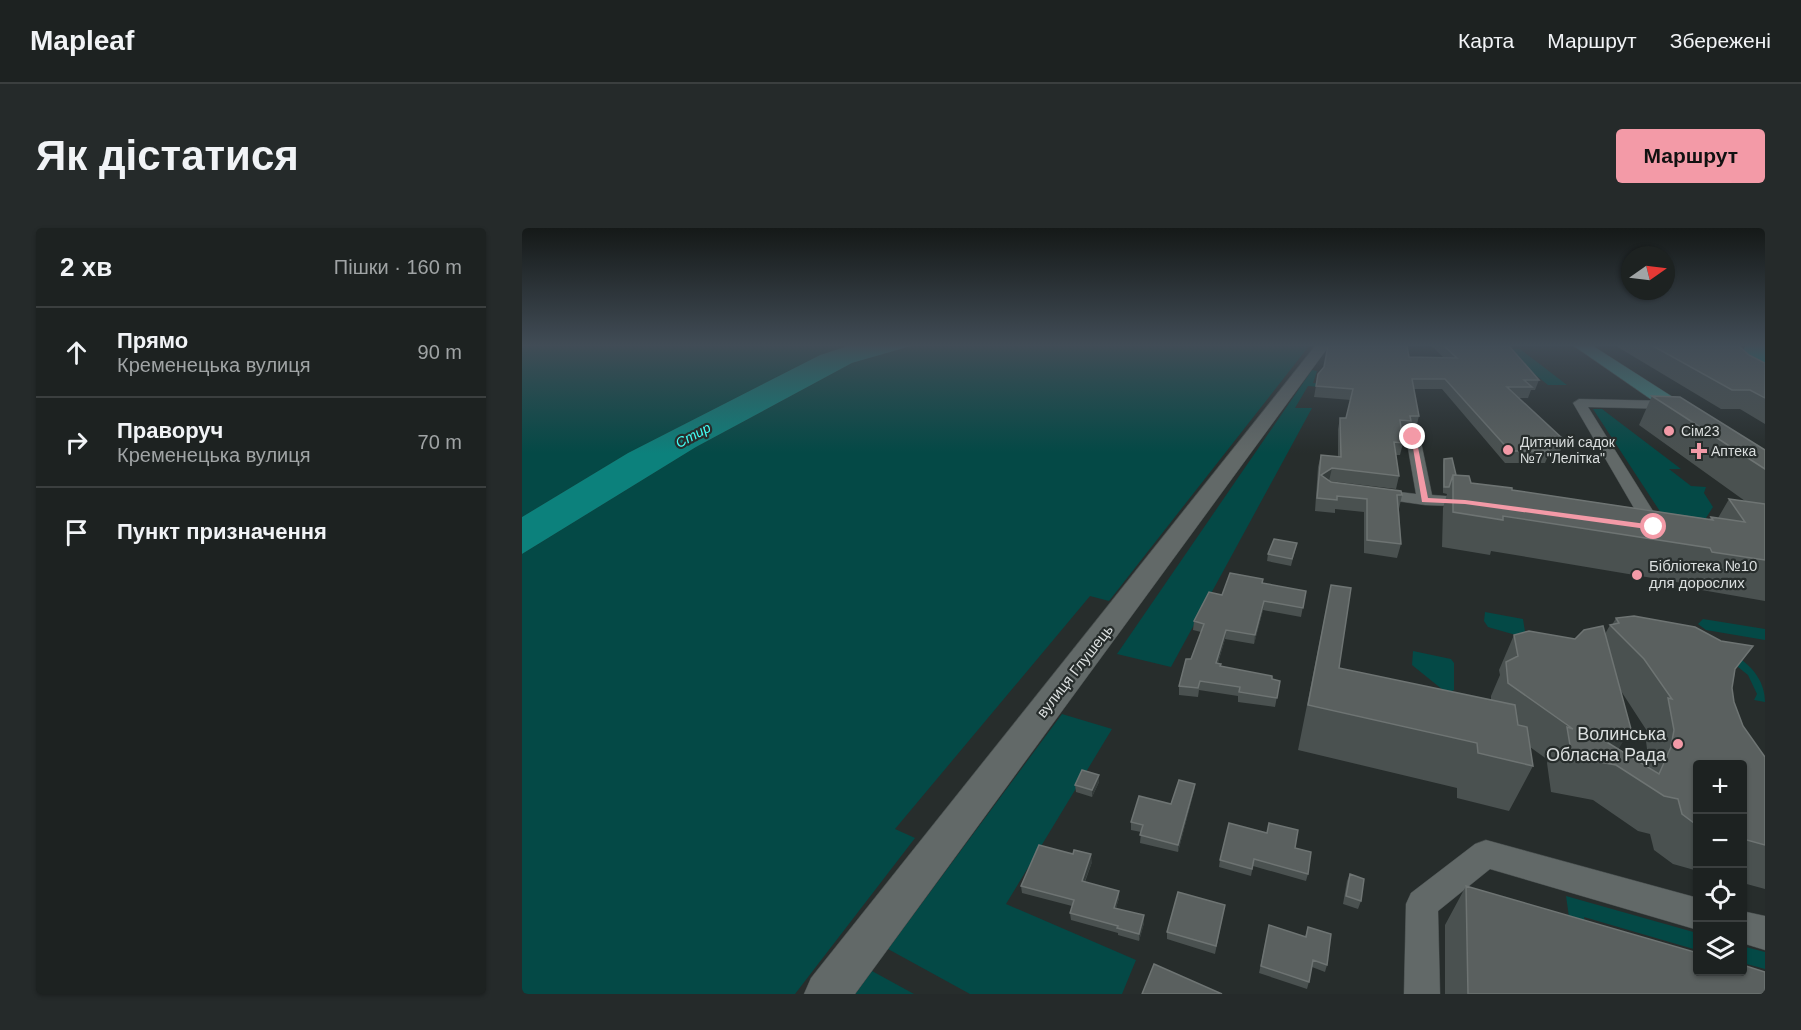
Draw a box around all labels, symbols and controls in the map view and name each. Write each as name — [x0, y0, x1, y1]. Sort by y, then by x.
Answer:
text: Mapleaf — [30, 25, 134, 56]
text: Карта — [1458, 29, 1514, 52]
text: Маршрут — [1547, 29, 1637, 52]
text: Збережені — [1670, 29, 1771, 52]
button: Маршрут — [1616, 129, 1765, 183]
text: Як дістатися — [36, 132, 299, 179]
north arrow — [1621, 246, 1675, 300]
text: 2 хв — [60, 252, 112, 282]
text: Пішки · 160 m — [334, 256, 462, 278]
text: Прямо — [117, 328, 188, 353]
icon: ahead — [60, 336, 93, 369]
text: 90 m — [418, 341, 462, 363]
text: Кременецька вулиця — [117, 354, 311, 376]
text: Праворуч — [117, 418, 223, 443]
water label: Стир — [673, 419, 713, 451]
route end — [1399, 423, 1425, 449]
place label: Сім23 — [1681, 423, 1720, 439]
marker: Сім23 — [1662, 424, 1676, 438]
icon: right — [60, 426, 93, 459]
text: 70 m — [418, 431, 462, 453]
place label: Дитячий садок №7 "Лелітка" — [1520, 434, 1616, 466]
marker: Дитячий садок №7 "Лелітка" — [1501, 443, 1515, 457]
place label: Аптека — [1711, 443, 1756, 459]
text: Кременецька вулиця — [117, 444, 311, 466]
marker: Аптека — [1692, 444, 1706, 458]
route start — [1640, 513, 1666, 539]
icon: arrive — [60, 516, 93, 549]
text: Пункт призначення — [117, 519, 327, 544]
place label: Бібліотека №10 для дорослих — [1649, 557, 1757, 591]
marker: Бібліотека №10 для дорослих — [1630, 568, 1644, 582]
street label: вулиця Глушець — [1033, 621, 1116, 721]
place label: Волинська Обласна Рада — [1546, 724, 1667, 765]
marker: Волинська Обласна Рада — [1671, 737, 1685, 751]
map controls — [1693, 760, 1747, 976]
button: + — [1693, 760, 1747, 814]
button: − — [1693, 814, 1747, 868]
button: locate — [1693, 868, 1747, 922]
button: layers — [1693, 922, 1747, 976]

